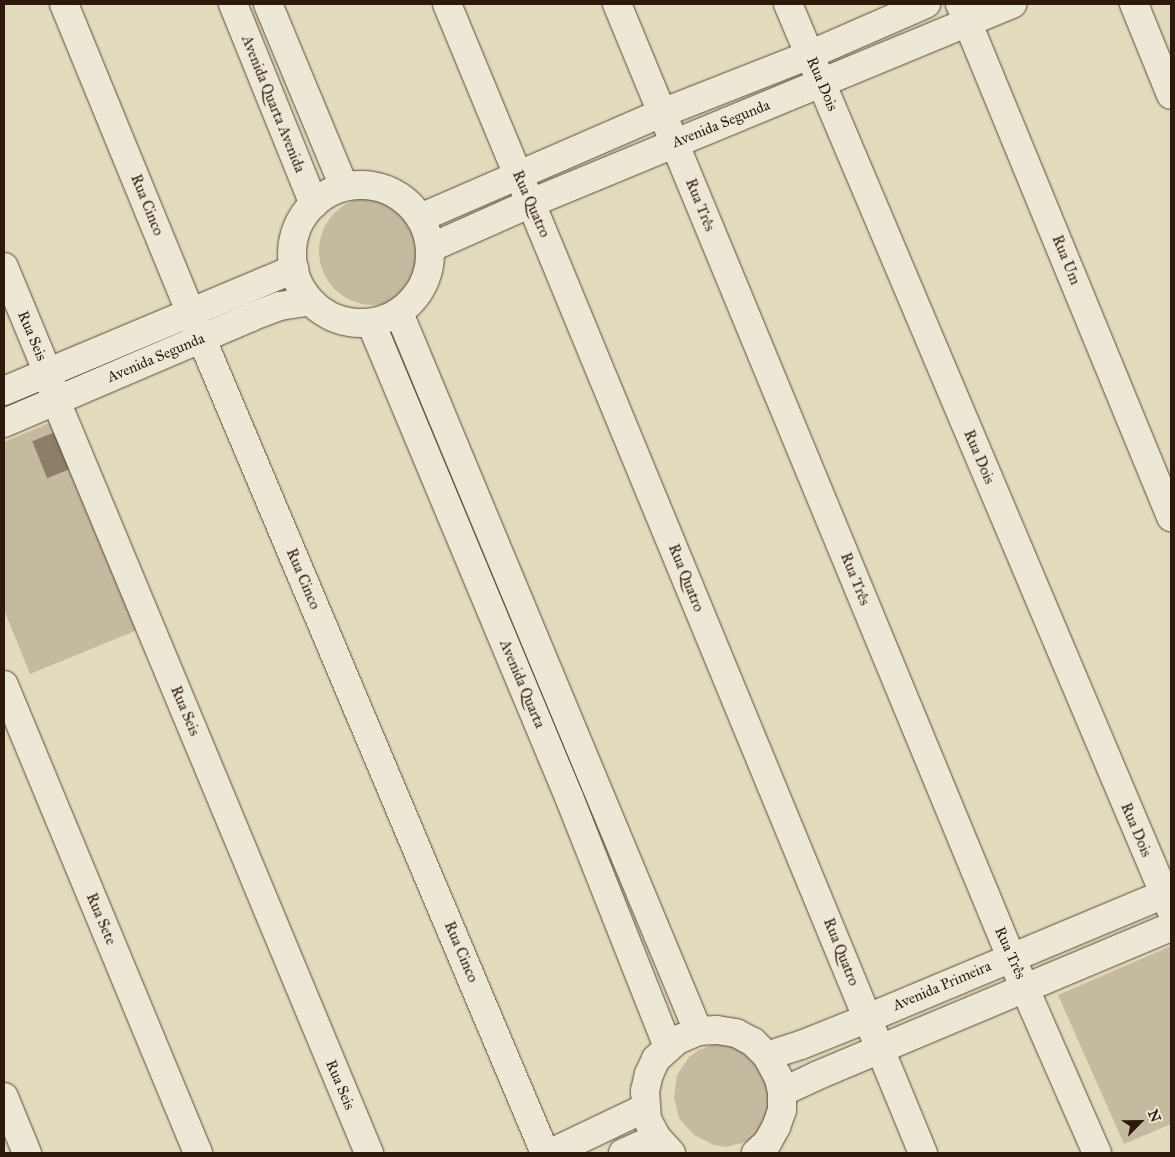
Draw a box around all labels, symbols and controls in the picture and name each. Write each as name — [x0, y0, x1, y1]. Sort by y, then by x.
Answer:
street label: Avenida Quarta Avenida — [237, 33, 309, 175]
street label: Rua Dois — [803, 54, 841, 114]
street label: Avenida Segunda — [669, 96, 773, 152]
street label: Rua Quatro — [508, 168, 554, 240]
street label: Rua Cinco — [127, 172, 167, 238]
street label: Rua Três — [681, 176, 719, 234]
street label: Rua Um — [1048, 232, 1084, 288]
street label: Rua Seis — [13, 308, 51, 364]
street label: Avenida Segunda — [105, 329, 207, 387]
street label: Rua Dois — [960, 427, 998, 487]
street label: Rua Quatro — [664, 542, 708, 614]
street label: Rua Cinco — [282, 546, 324, 612]
street label: Rua Três — [836, 550, 874, 608]
street label: Avenida Quarta — [495, 637, 549, 731]
street label: Rua Seis — [166, 683, 204, 739]
street label: Rua Dois — [1117, 800, 1155, 860]
street label: Rua Sete — [82, 890, 120, 948]
street label: Rua Quatro — [819, 916, 863, 988]
street label: Rua Cinco — [440, 919, 482, 985]
street label: Rua Três — [991, 924, 1029, 982]
street label: Avenida Primeira — [890, 957, 994, 1015]
street label: Rua Seis — [321, 1057, 359, 1113]
north arrow — [1115, 1097, 1165, 1147]
text: N — [1144, 1107, 1164, 1125]

